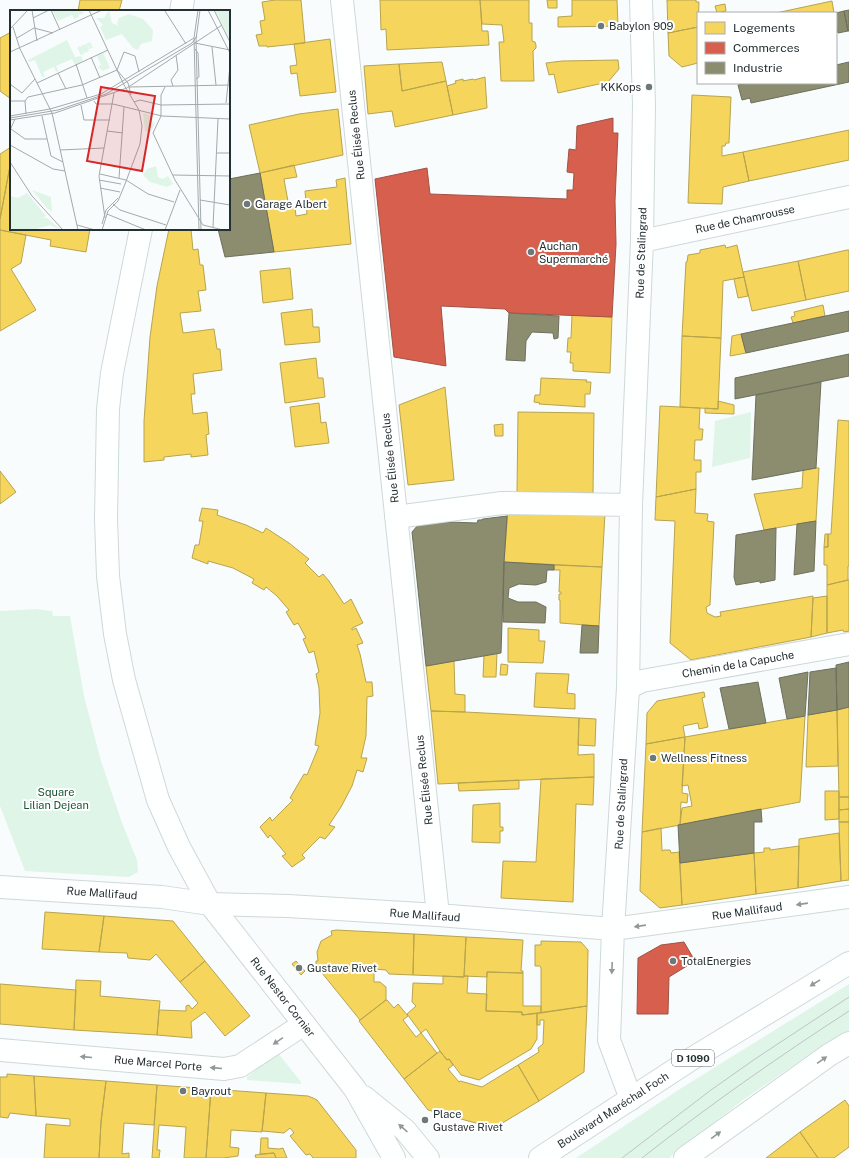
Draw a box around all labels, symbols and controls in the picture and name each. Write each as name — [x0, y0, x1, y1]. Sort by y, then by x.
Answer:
inset map — [10, 10, 230, 230]
legend — [697, 12, 837, 84]
place label: Babylon 909 — [609, 20, 674, 32]
marker: Babylon 909 — [596, 21, 606, 31]
text: Logements — [733, 21, 795, 35]
text: Commerces — [733, 41, 800, 55]
text: Industrie — [733, 61, 783, 75]
place label: KKKops — [601, 81, 641, 93]
marker: KKKops — [644, 82, 654, 92]
street label: Rue Élisée Reclus — [344, 89, 367, 181]
place label: Garage Albert — [255, 198, 327, 210]
marker: Garage Albert — [242, 199, 252, 209]
street label: Rue de Chamrousse — [694, 203, 796, 235]
street label: Rue de Stalingrad — [633, 207, 649, 299]
place label: Auchan Supermarché — [539, 240, 608, 265]
marker: Auchan Supermarché — [526, 247, 536, 257]
street label: Rue Élisée Reclus — [378, 412, 401, 504]
street label: Chemin de la Capuche — [681, 648, 795, 680]
street label: Rue Élisée Reclus — [412, 734, 435, 826]
place label: Wellness Fitness — [661, 752, 748, 764]
marker: Wellness Fitness — [648, 753, 658, 763]
street label: Rue de Stalingrad — [613, 758, 629, 850]
park label: Square Lilian Dejean — [23, 786, 89, 811]
street label: Rue Mallifaud — [66, 885, 138, 901]
street label: Rue Mallifaud — [711, 900, 783, 922]
one-way arrow — [795, 901, 808, 907]
street label: Rue Mallifaud — [389, 907, 461, 923]
one-way arrow — [634, 923, 646, 929]
street label: Rue Nestor Cornier — [248, 955, 318, 1039]
place label: TotalEnergies — [681, 955, 752, 967]
marker: TotalEnergies — [668, 956, 678, 966]
place label: Gustave Rivet — [307, 962, 377, 974]
one-way arrow — [608, 962, 615, 974]
marker: Gustave Rivet — [294, 963, 304, 973]
one-way arrow — [810, 979, 821, 986]
one-way arrow — [273, 1037, 283, 1045]
road number: D 1090 — [672, 1050, 714, 1066]
street label: Rue Marcel Porte — [113, 1053, 203, 1073]
one-way arrow — [80, 1054, 92, 1061]
one-way arrow — [817, 1055, 828, 1064]
one-way arrow — [210, 1065, 222, 1071]
street label: Boulevard Maréchal Foch — [555, 1070, 671, 1150]
place label: Bayrout — [191, 1085, 231, 1097]
marker: Bayrout — [178, 1086, 188, 1096]
place label: Place Gustave Rivet — [433, 1108, 503, 1133]
marker: Place Gustave Rivet — [420, 1115, 430, 1125]
one-way arrow — [397, 1124, 408, 1133]
one-way arrow — [711, 1131, 722, 1139]

